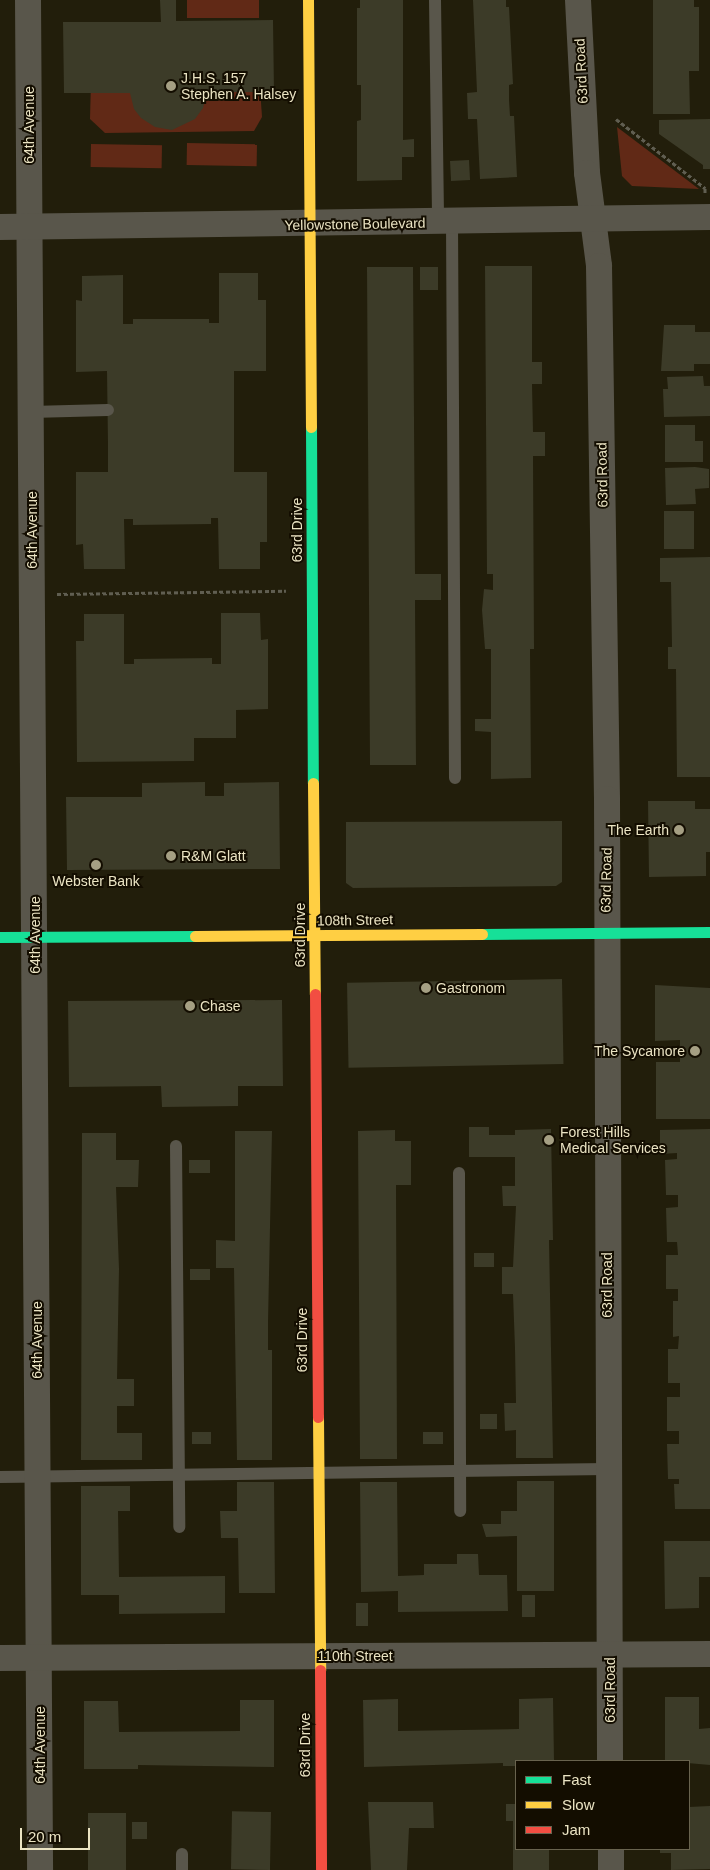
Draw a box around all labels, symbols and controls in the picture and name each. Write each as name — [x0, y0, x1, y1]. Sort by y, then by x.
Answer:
street label: 63rd Road — [571, 38, 591, 104]
place label: J.H.S. 157 Stephen A. Halsey — [181, 70, 297, 102]
marker: J.H.S. 157 Stephen A. Halsey — [165, 80, 177, 92]
street label: 64th Avenue — [21, 86, 37, 164]
street label: Yellowstone Boulevard — [284, 214, 426, 234]
street label: 63rd Road — [593, 442, 611, 508]
street label: 64th Avenue — [24, 491, 40, 569]
street label: 63rd Drive — [289, 498, 305, 562]
place label: The Earth — [608, 822, 669, 838]
marker: The Earth — [673, 824, 685, 836]
street label: 63rd Road — [597, 847, 615, 913]
place label: R&M Glatt — [181, 848, 246, 864]
marker: R&M Glatt — [165, 850, 177, 862]
marker: Webster Bank — [90, 859, 102, 871]
place label: Webster Bank — [52, 873, 140, 889]
street label: 64th Avenue — [27, 896, 43, 974]
street label: 63rd Drive — [292, 903, 308, 967]
street label: 108th Street — [317, 911, 393, 929]
place label: Gastronom — [436, 980, 505, 996]
marker: Gastronom — [420, 982, 432, 994]
place label: Chase — [200, 998, 240, 1014]
marker: Chase — [184, 1000, 196, 1012]
place label: The Sycamore — [594, 1043, 685, 1059]
marker: The Sycamore — [689, 1045, 701, 1057]
place label: Forest Hills Medical Services — [560, 1124, 666, 1156]
marker: Forest Hills Medical Services — [542, 1133, 556, 1147]
street label: 63rd Road — [599, 1252, 615, 1318]
street label: 64th Avenue — [29, 1301, 45, 1379]
street label: 63rd Drive — [294, 1308, 310, 1372]
street label: 110th Street — [317, 1648, 393, 1664]
street label: 63rd Road — [602, 1657, 618, 1723]
street label: 64th Avenue — [32, 1706, 48, 1784]
street label: 63rd Drive — [297, 1713, 313, 1777]
legend — [515, 1760, 690, 1850]
text: Fast — [562, 1771, 591, 1788]
text: Slow — [562, 1796, 595, 1813]
scale bar — [22, 1818, 92, 1850]
text: Jam — [562, 1821, 590, 1838]
text: 20 m — [28, 1828, 61, 1845]

